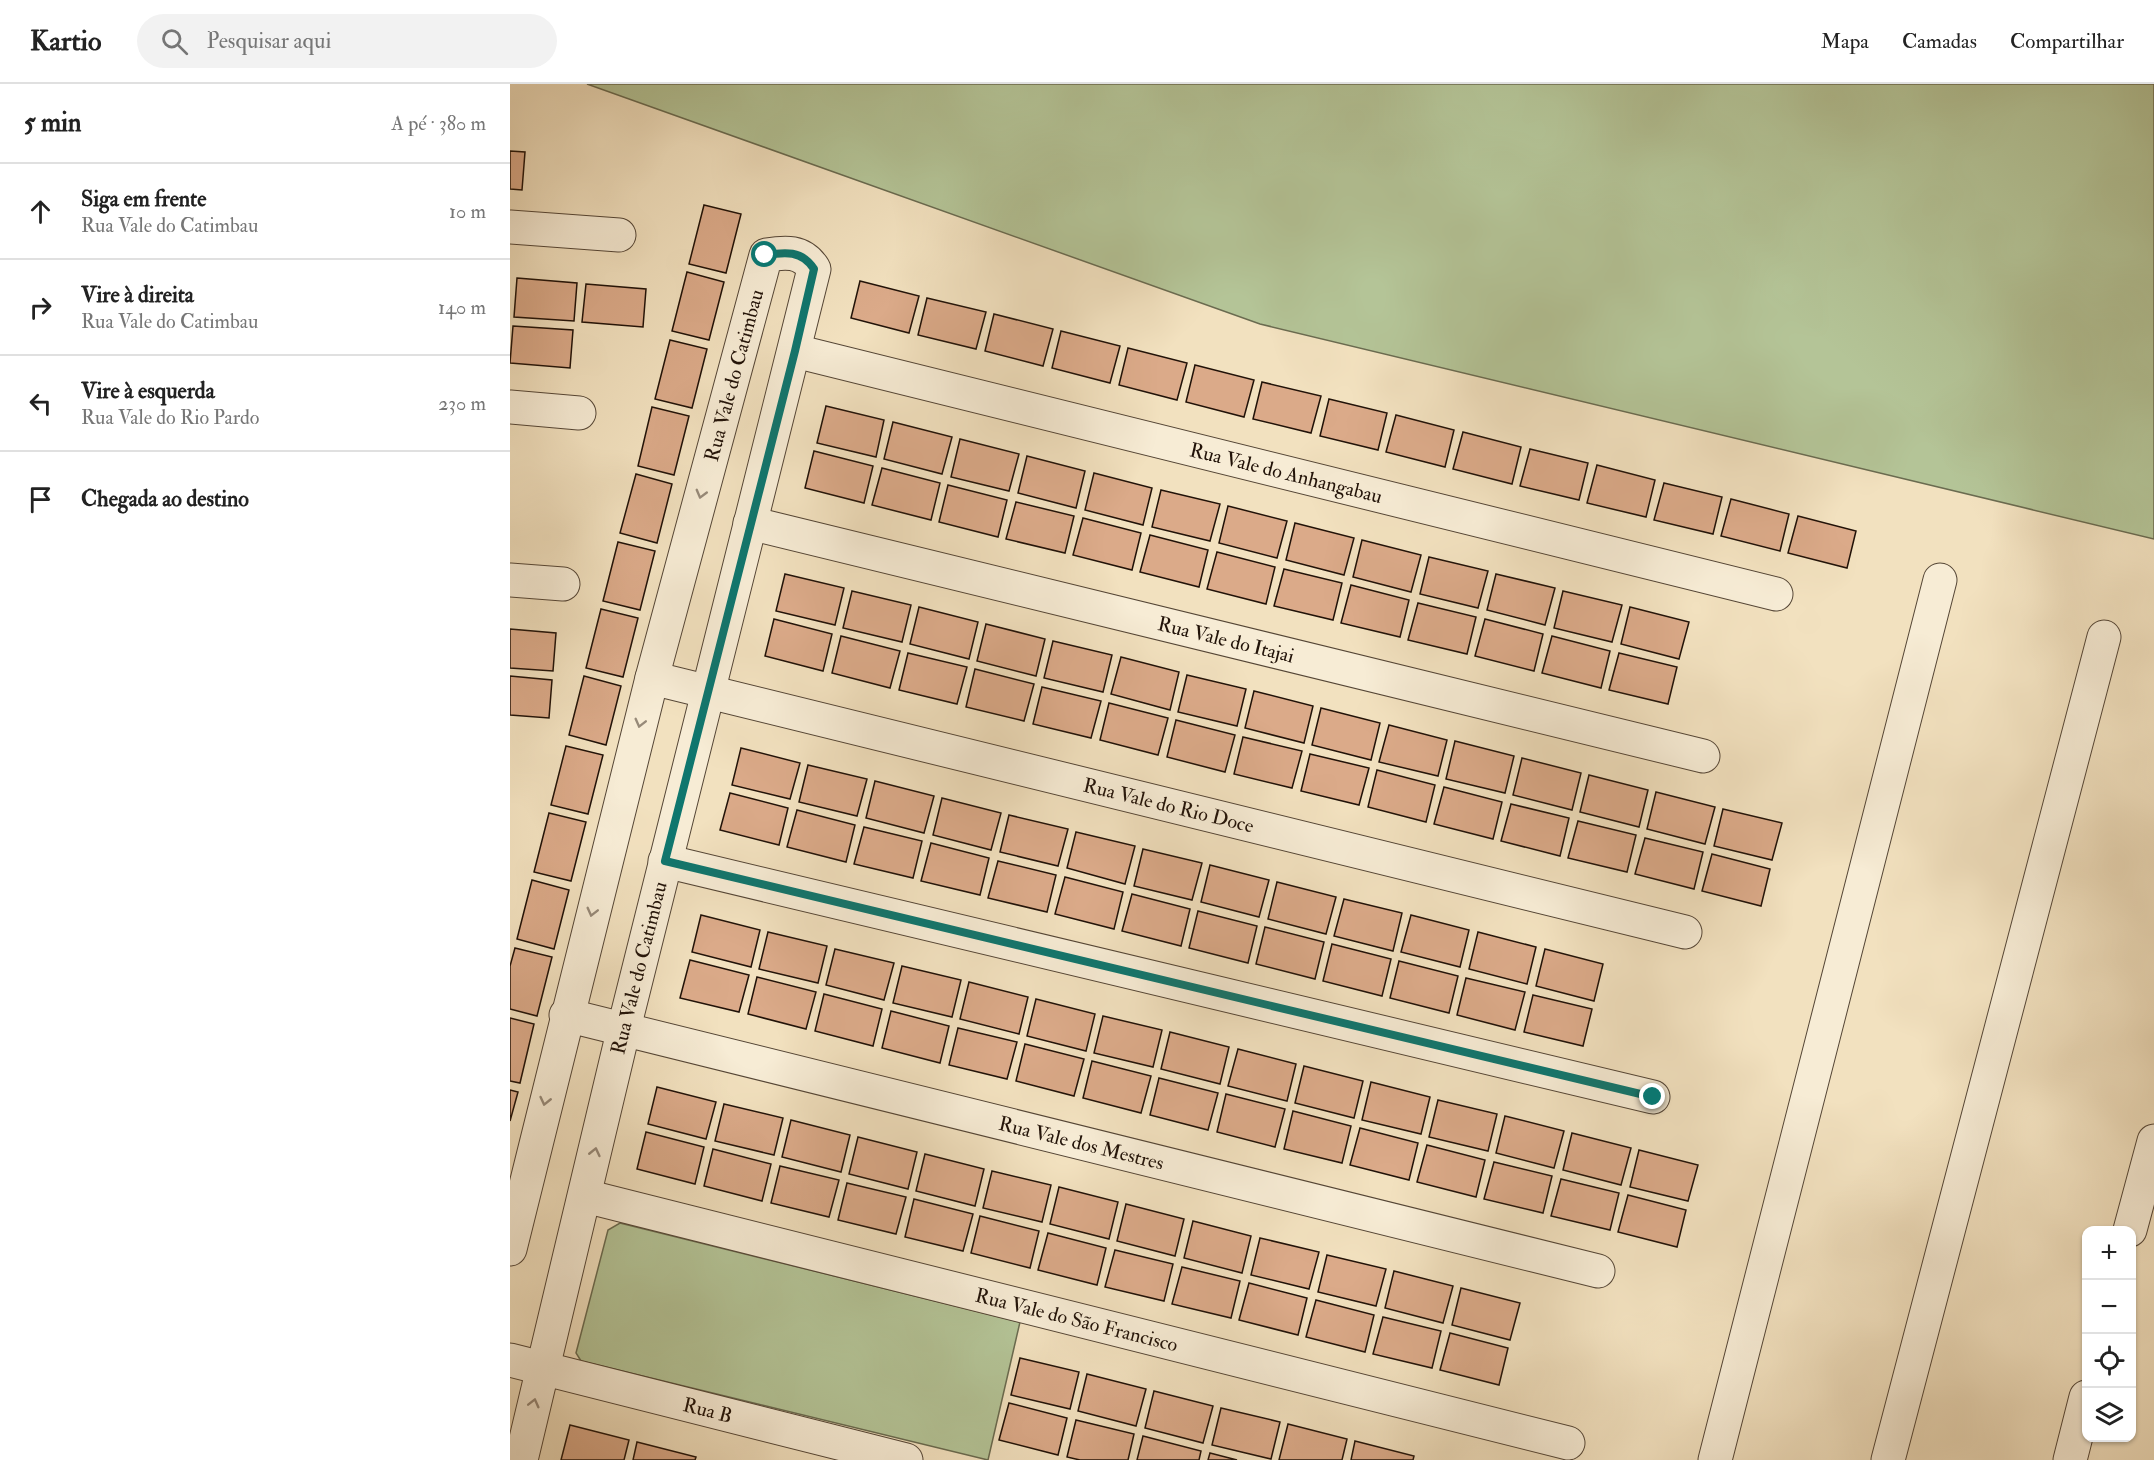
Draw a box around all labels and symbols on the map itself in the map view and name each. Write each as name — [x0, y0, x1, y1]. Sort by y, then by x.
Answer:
route start — [751, 241, 777, 267]
street label: Rua Vale do Catimbau — [698, 286, 769, 464]
street label: Rua Vale do Anhangabau — [1187, 437, 1385, 509]
one-way arrow — [696, 489, 709, 499]
street label: Rua Vale do Itajai — [1155, 611, 1297, 668]
one-way arrow — [635, 718, 648, 728]
street label: Rua Vale do Rio Doce — [1081, 772, 1256, 838]
street label: Rua Vale do Catimbau — [605, 879, 673, 1057]
one-way arrow — [587, 907, 600, 917]
route end — [1639, 1083, 1665, 1109]
one-way arrow — [540, 1096, 553, 1106]
street label: Rua Vale dos Mestres — [996, 1110, 1167, 1175]
one-way arrow — [588, 1148, 601, 1158]
street label: Rua Vale do São Francisco — [973, 1282, 1181, 1357]
street label: Rua B — [680, 1392, 735, 1428]
one-way arrow — [527, 1398, 540, 1408]

